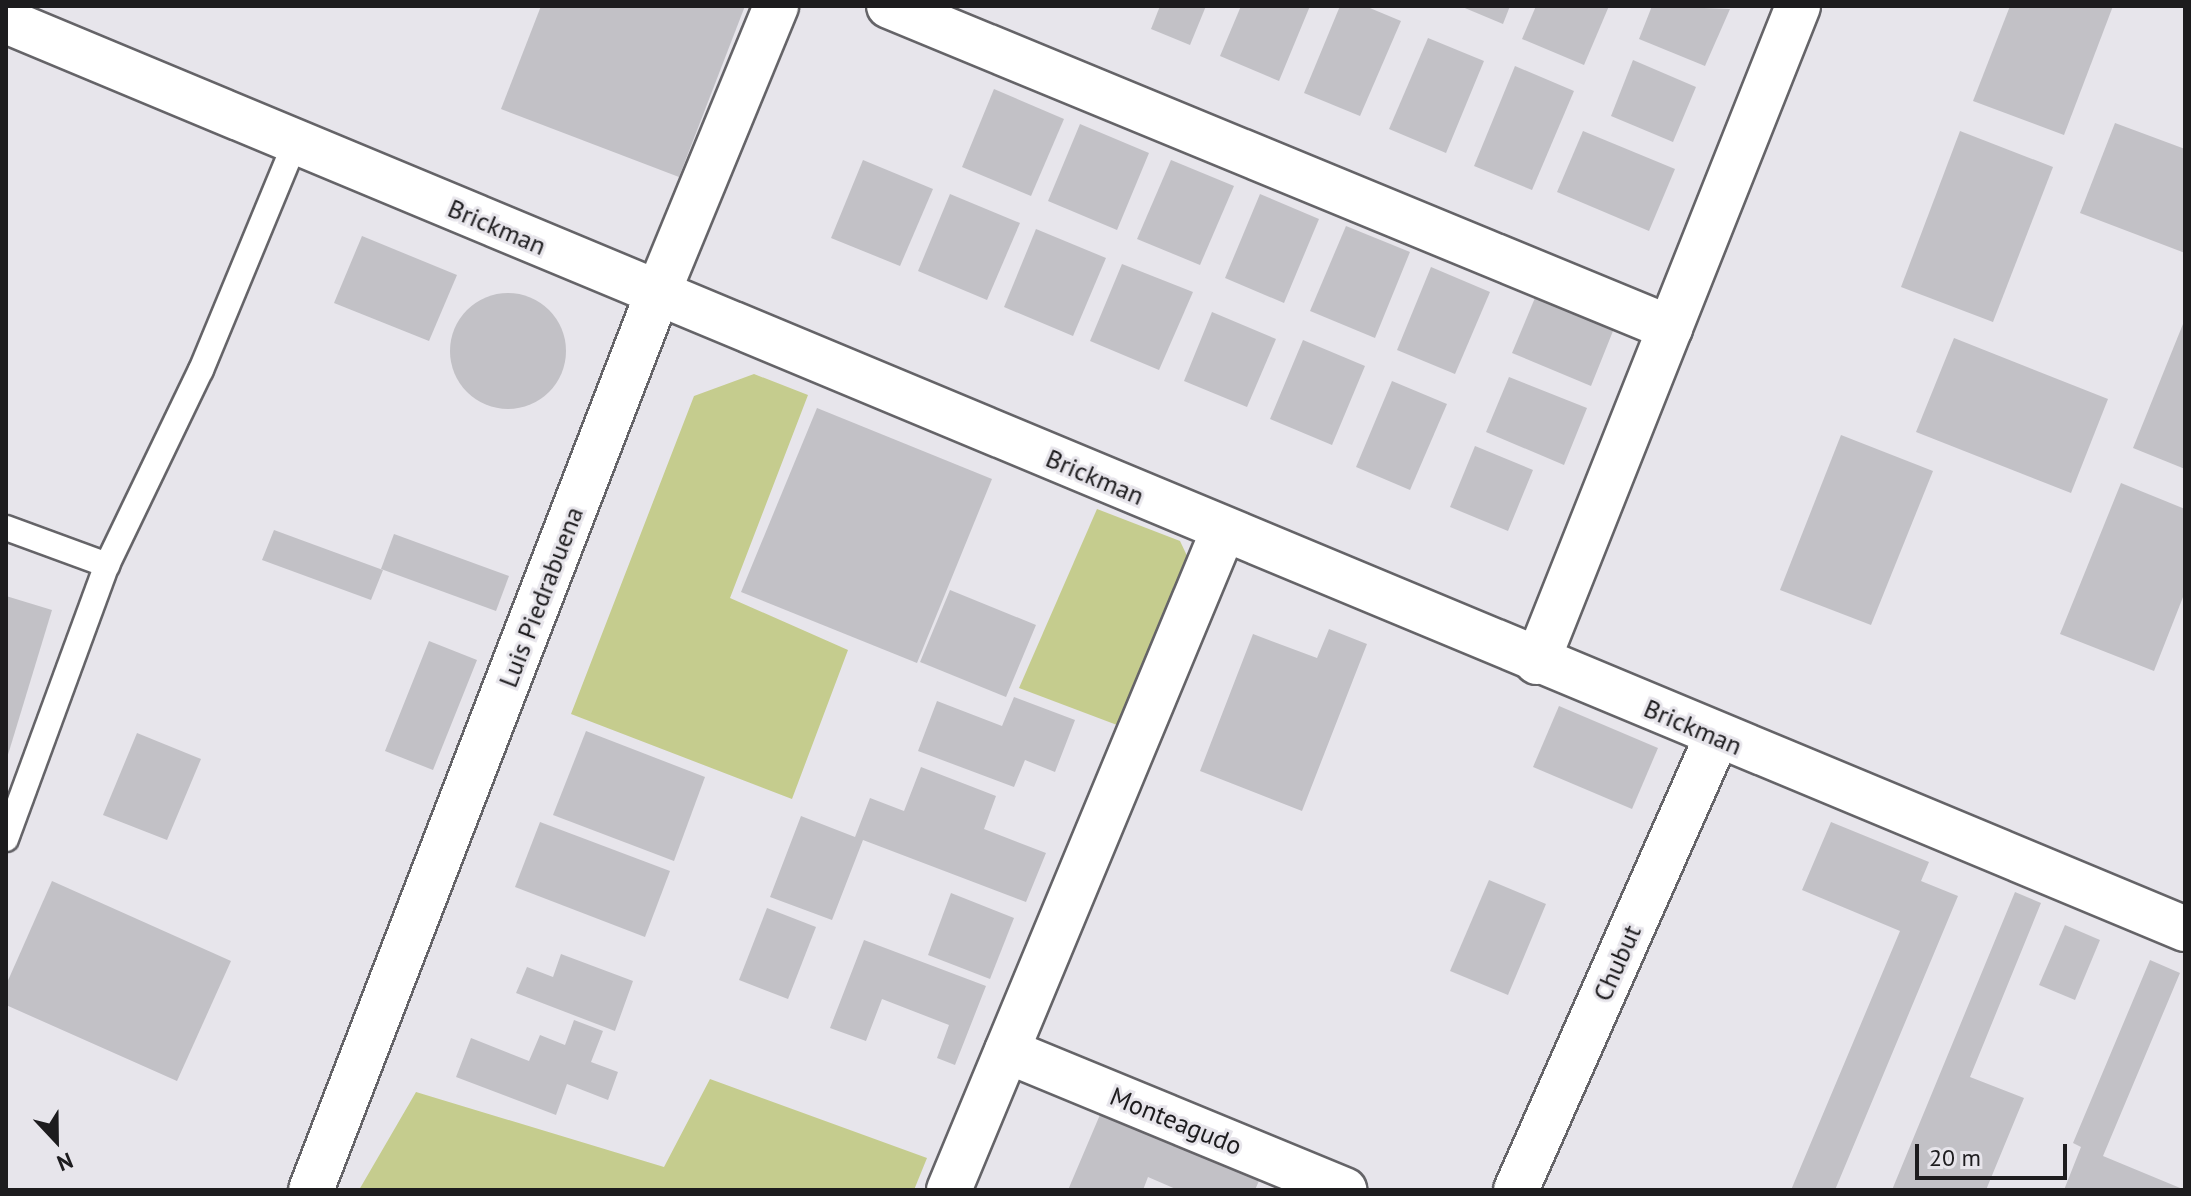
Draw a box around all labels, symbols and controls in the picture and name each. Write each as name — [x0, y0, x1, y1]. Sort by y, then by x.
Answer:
street label: Brickman — [443, 192, 551, 262]
street label: Brickman — [1041, 442, 1149, 512]
street label: Luis Piedrabuena — [492, 502, 590, 692]
street label: Brickman — [1639, 692, 1747, 762]
street label: Chubut — [1586, 920, 1648, 1006]
street label: Monteagudo — [1106, 1080, 1246, 1162]
north arrow — [16, 1100, 96, 1180]
scale bar — [1919, 1128, 2071, 1178]
text: 20 m — [1929, 1142, 1981, 1173]
text: N — [53, 1147, 77, 1178]

